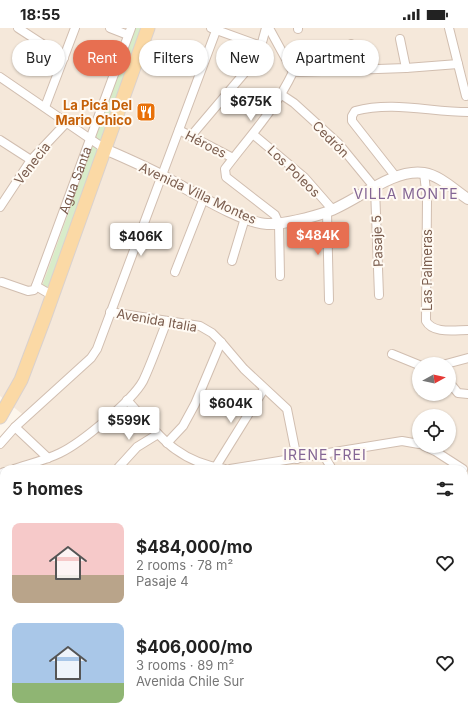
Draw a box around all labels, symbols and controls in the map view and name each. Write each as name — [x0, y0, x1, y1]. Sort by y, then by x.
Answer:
text: 18:55 — [20, 5, 60, 24]
chip: Buy — [12, 40, 65, 76]
chip: Rent — [73, 40, 131, 76]
chip: Filters — [139, 40, 208, 76]
chip: New — [216, 40, 274, 76]
chip: Apartment — [282, 40, 379, 76]
pin: $675K — [223, 88, 279, 122]
text: $675K — [230, 93, 272, 109]
place label: La Picá Del Mario Chico — [56, 97, 132, 128]
restaurant icon: La Picá Del Mario Chico — [135, 101, 157, 123]
street label: Cedrón — [309, 117, 353, 161]
street label: Héroes — [183, 127, 229, 161]
street label: Venecia — [11, 139, 53, 187]
street label: Los Poleos — [264, 142, 324, 200]
street label: Agua Santa — [55, 144, 95, 216]
street label: Avenida Villa Montes — [137, 159, 259, 227]
district label: VILLA MONTE — [353, 185, 459, 202]
street label: Pasaje 5 — [368, 215, 386, 267]
pin: $484K — [290, 222, 346, 256]
pin: $406K — [113, 223, 169, 257]
text: $484K — [296, 227, 340, 243]
text: $406K — [119, 228, 163, 244]
street label: Las Palmeras — [419, 229, 435, 311]
street label: Avenida Italia — [116, 305, 198, 335]
north arrow — [412, 357, 456, 401]
map controls — [412, 357, 456, 453]
pin: $604K — [203, 390, 259, 424]
text: $604K — [209, 395, 253, 411]
pin: $599K — [101, 407, 157, 441]
button: locate — [412, 409, 456, 453]
text: $599K — [107, 412, 151, 428]
district label: IRENE FREI — [283, 446, 367, 463]
icon: filters — [434, 478, 456, 500]
text: 5 homes — [12, 479, 83, 499]
text: $484,000/mo — [136, 537, 253, 557]
icon: home — [44, 539, 92, 587]
icon: heart — [434, 552, 456, 574]
text: 2 rooms · 78 m² — [136, 557, 233, 573]
text: Pasaje 4 — [136, 573, 189, 589]
text: $406,000/mo — [136, 637, 253, 657]
icon: home — [44, 639, 92, 687]
icon: heart — [434, 652, 456, 674]
text: 3 rooms · 89 m² — [136, 657, 234, 673]
text: Avenida Chile Sur — [136, 673, 244, 689]

